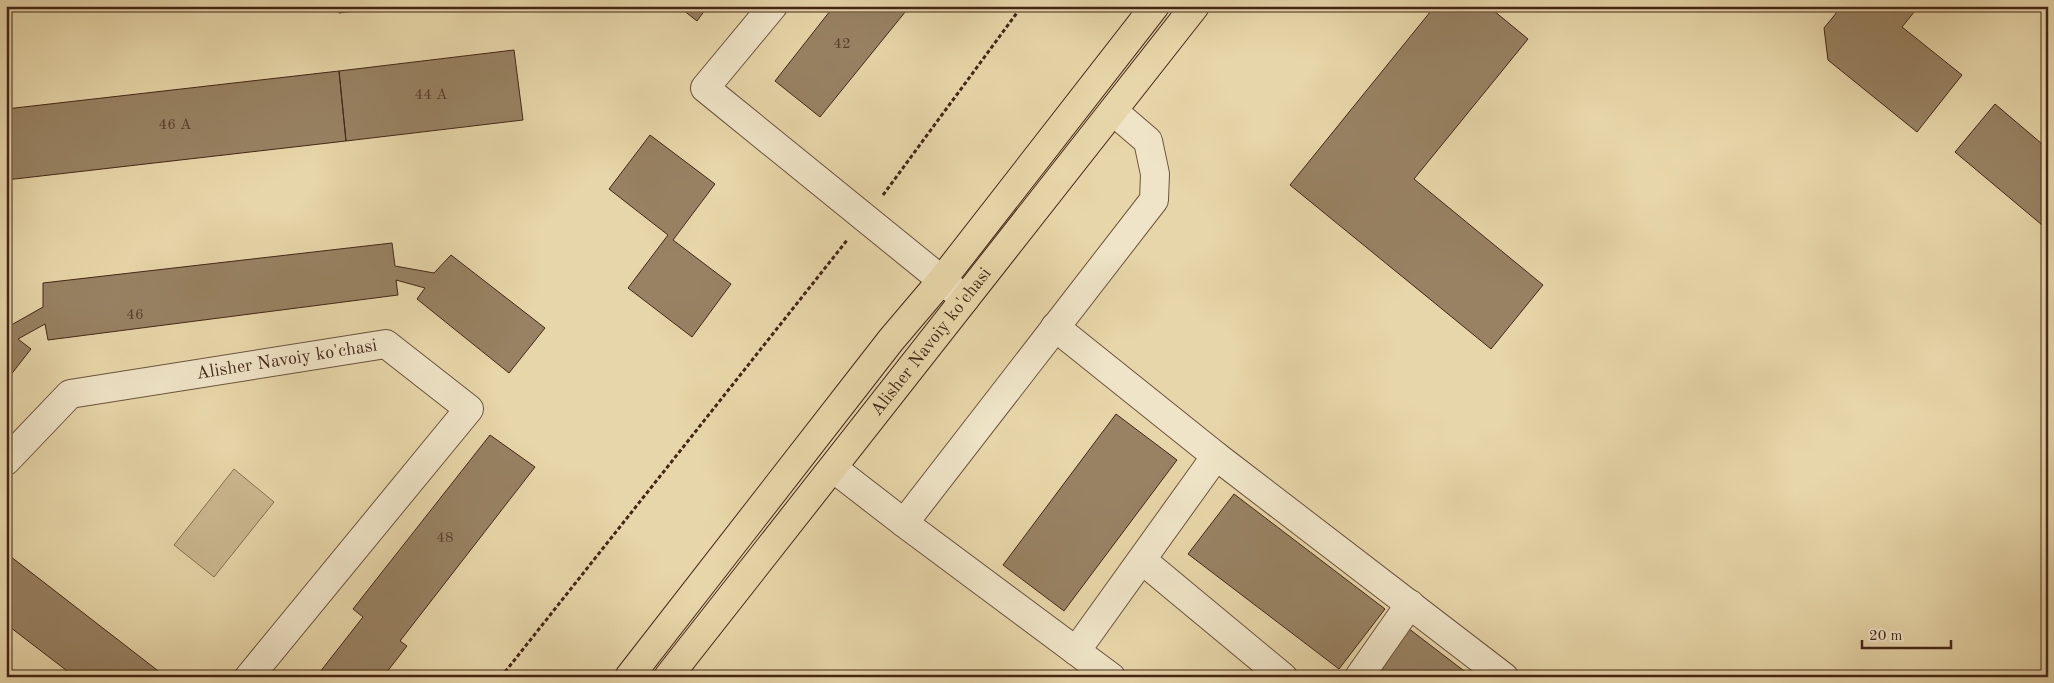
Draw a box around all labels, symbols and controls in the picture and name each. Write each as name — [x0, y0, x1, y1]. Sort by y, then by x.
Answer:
house number: 42 — [833, 37, 851, 52]
house number: 44 А — [414, 88, 448, 103]
house number: 46 А — [158, 118, 192, 133]
street label: Alisher Navoiy ko'chasi — [868, 264, 995, 420]
house number: 46 — [126, 308, 144, 323]
street label: Alisher Navoiy ko'chasi — [195, 337, 379, 383]
house number: 48 — [436, 531, 454, 546]
scale bar — [1862, 618, 1950, 650]
text: 20 m — [1869, 629, 1903, 644]

